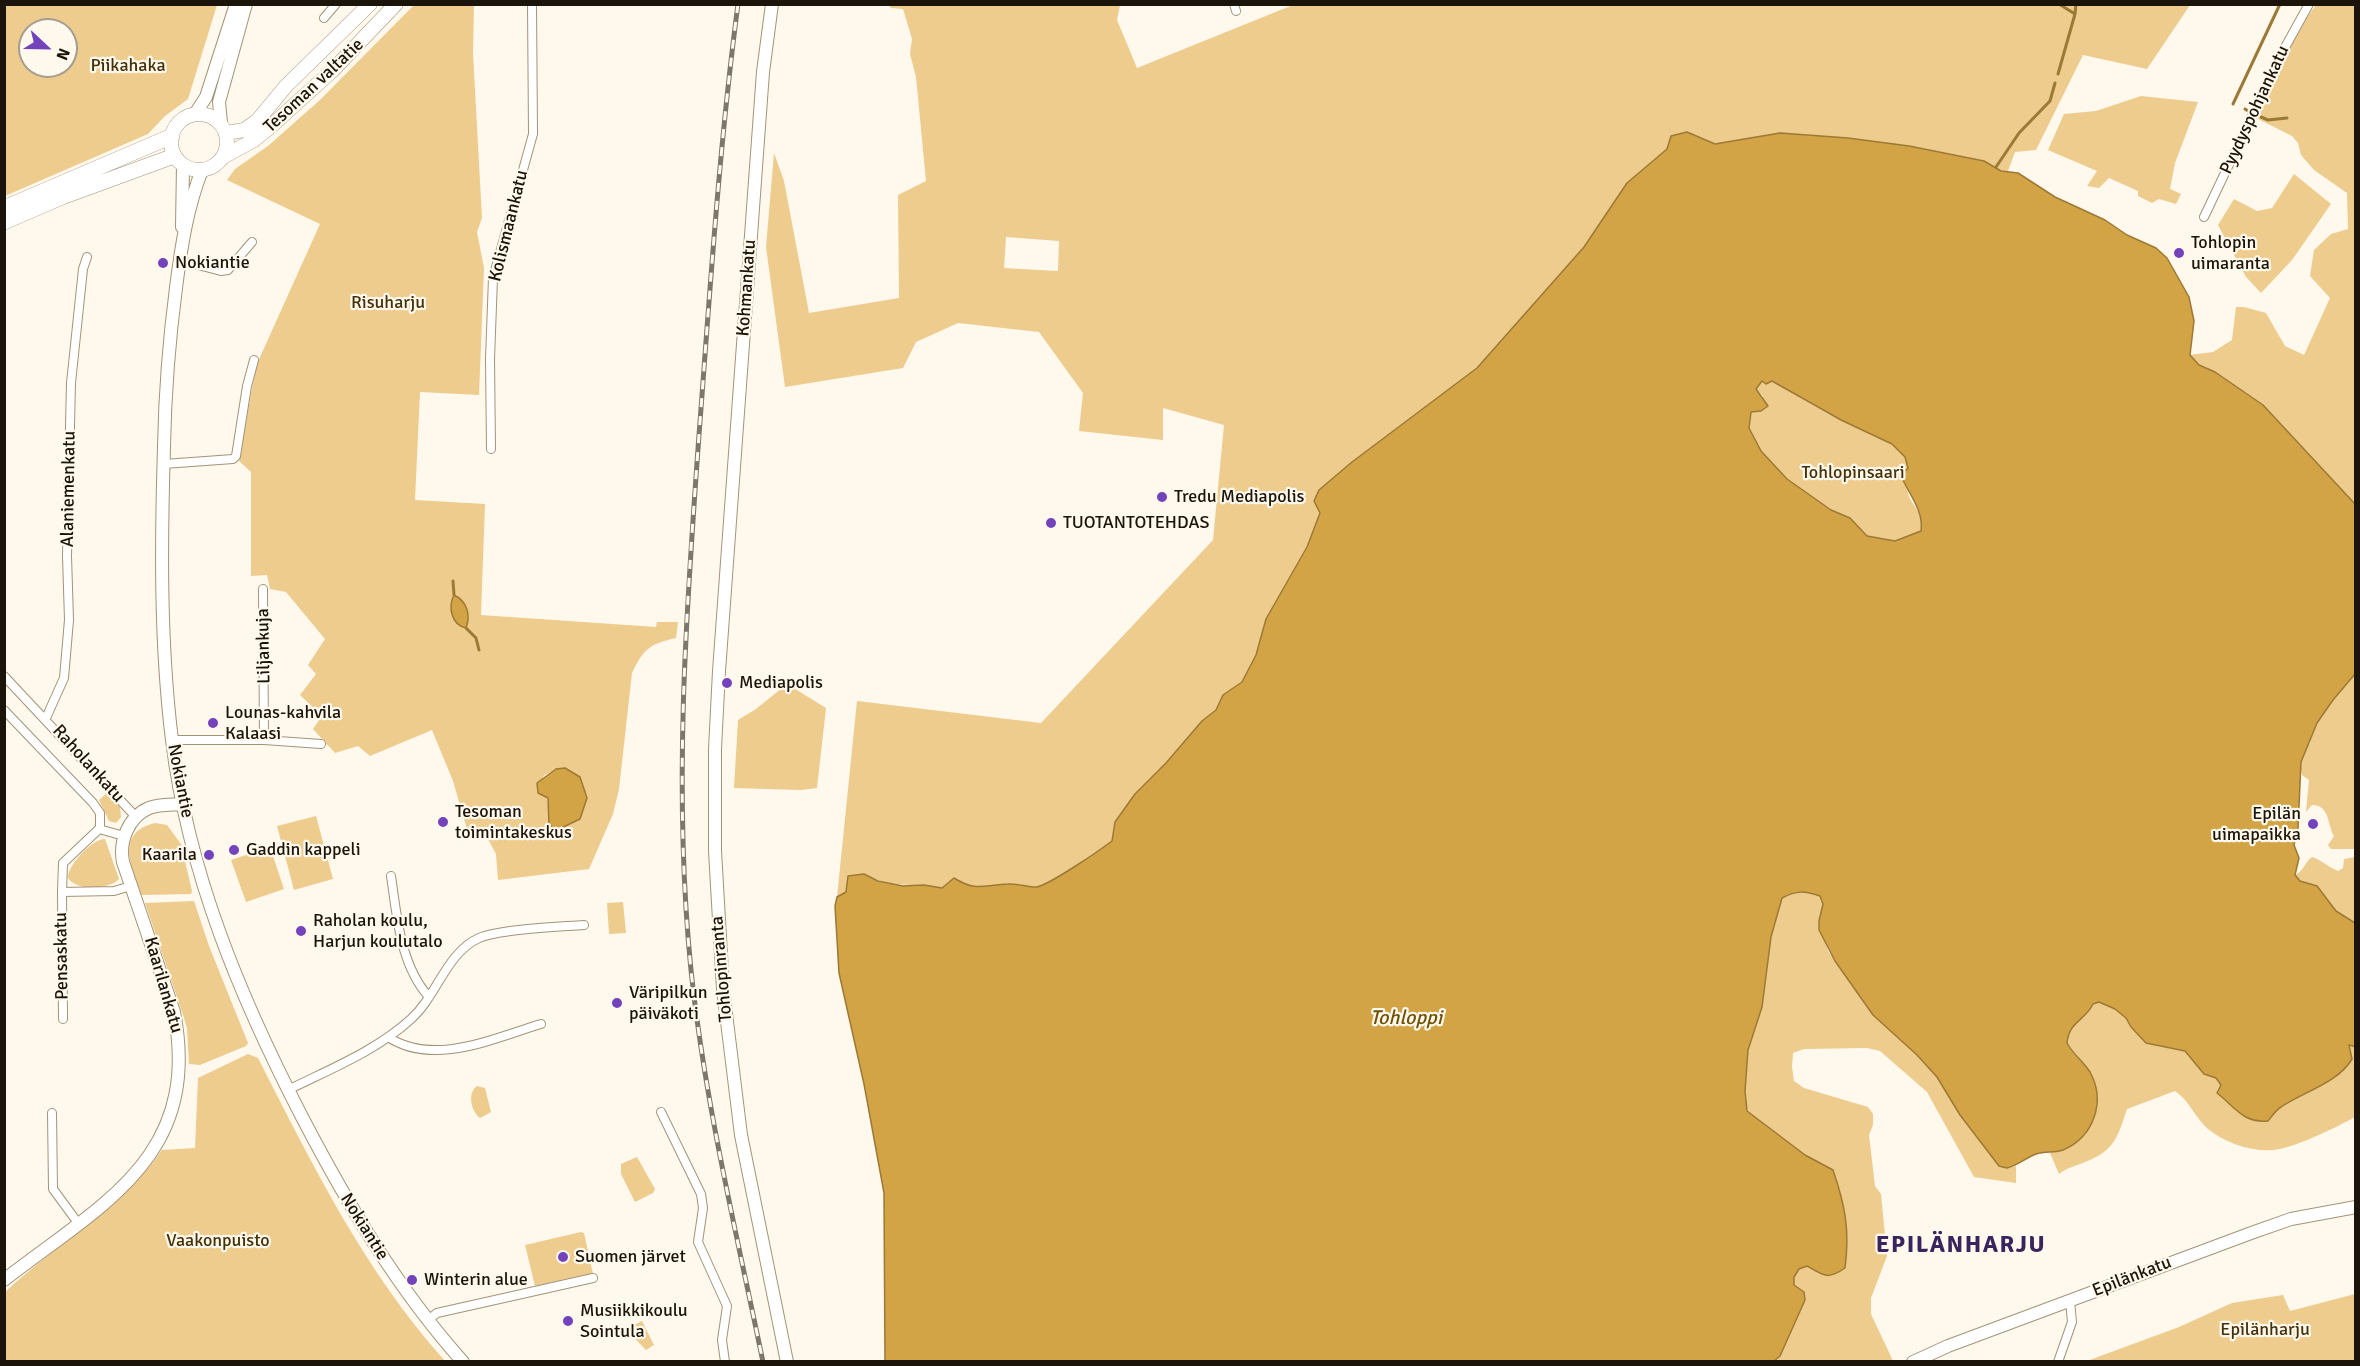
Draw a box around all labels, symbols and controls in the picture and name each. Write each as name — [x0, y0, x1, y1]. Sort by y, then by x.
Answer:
north arrow — [18, 18, 78, 78]
street label: Tesoman valtatie — [260, 34, 368, 138]
street label: Pyydyspohjankatu — [2216, 42, 2294, 178]
text: N — [51, 45, 74, 63]
park label: Piikahaka — [90, 55, 166, 77]
street label: Kolismaankatu — [485, 168, 533, 284]
place label: Tohlopin uimaranta — [2191, 232, 2270, 274]
street label: Kohmankatu — [733, 239, 761, 337]
marker: Tohlopin uimaranta — [2172, 246, 2186, 260]
place label: Nokiantie — [175, 252, 250, 274]
marker: Nokiantie — [156, 256, 170, 270]
park label: Risuharju — [351, 292, 425, 314]
street label: Alaniemenkatu — [57, 431, 81, 547]
park label: Tohlopinsaari — [1801, 462, 1905, 484]
place label: Tredu Mediapolis — [1174, 486, 1304, 508]
marker: Tredu Mediapolis — [1155, 490, 1169, 504]
place label: TUOTANTOTEHDAS — [1063, 512, 1209, 534]
marker: TUOTANTOTEHDAS — [1044, 516, 1058, 530]
street label: Liljankuja — [253, 608, 275, 684]
place label: Mediapolis — [739, 672, 823, 694]
marker: Mediapolis — [720, 676, 734, 690]
place label: Lounas-kahvila Kalaasi — [225, 702, 341, 744]
marker: Lounas-kahvila Kalaasi — [206, 716, 220, 730]
street label: Raholankatu — [47, 721, 129, 807]
street label: Nokiantie — [162, 742, 198, 820]
place label: Tesoman toimintakeskus — [455, 801, 572, 844]
place label: Epilän uimapaikka — [2212, 803, 2301, 846]
marker: Tesoman toimintakeskus — [436, 815, 450, 829]
marker: Epilän uimapaikka — [2306, 817, 2320, 831]
place label: Gaddin kappeli — [246, 839, 361, 861]
marker: Gaddin kappeli — [227, 843, 241, 857]
place label: Kaarila — [142, 844, 197, 866]
marker: Kaarila — [202, 848, 216, 862]
place label: Raholan koulu, Harjun koulutalo — [313, 910, 443, 952]
street label: Pensaskatu — [50, 912, 74, 1000]
street label: Tohlopinranta — [707, 915, 737, 1023]
marker: Raholan koulu, Harjun koulutalo — [294, 924, 308, 938]
street label: Kaarilankatu — [139, 934, 187, 1036]
place label: Väripilkun päiväkoti — [629, 982, 708, 1024]
marker: Väripilkun päiväkoti — [610, 996, 624, 1010]
water label: Tohloppi — [1370, 1007, 1442, 1031]
street label: Nokiantie — [335, 1190, 393, 1264]
park label: Vaakonpuisto — [166, 1230, 270, 1252]
district label: EPILÄNHARJU — [1876, 1232, 2046, 1260]
place label: Suomen järvet — [575, 1246, 686, 1268]
marker: Suomen järvet — [556, 1250, 570, 1264]
street label: Epilänkatu — [2089, 1252, 2175, 1302]
place label: Winterin alue — [424, 1269, 528, 1291]
marker: Winterin alue — [405, 1273, 419, 1287]
place label: Musiikkikoulu Sointula — [580, 1300, 688, 1342]
marker: Musiikkikoulu Sointula — [561, 1314, 575, 1328]
park label: Epilänharju — [2220, 1319, 2310, 1341]

